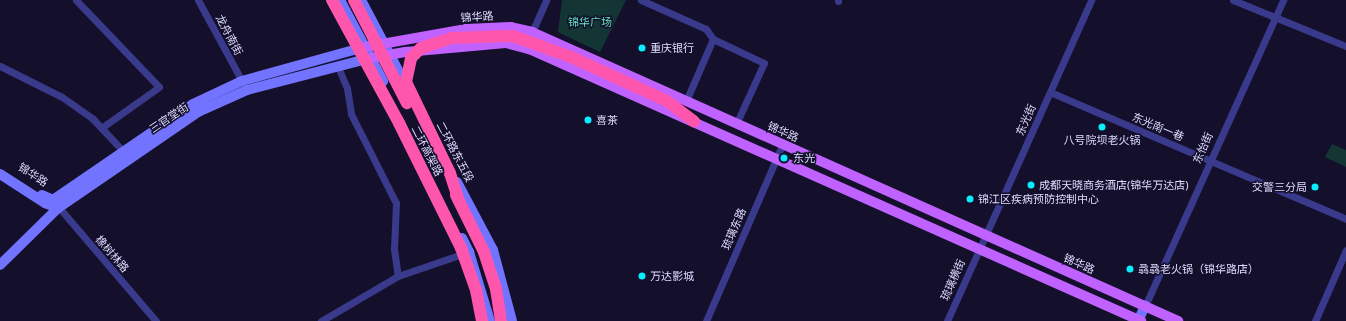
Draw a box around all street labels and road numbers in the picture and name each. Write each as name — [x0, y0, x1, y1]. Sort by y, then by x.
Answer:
street label: 锦华路 — [460, 9, 494, 25]
street label: 龙舟南街 — [213, 12, 245, 58]
street label: 三官堂街 — [147, 100, 191, 136]
street label: 东光街 — [1013, 102, 1039, 138]
street label: 东光南一巷 — [1130, 110, 1186, 144]
street label: 锦华路 — [765, 119, 801, 145]
street label: 二环路东五段 — [434, 120, 476, 184]
street label: 二环高架路 — [409, 124, 445, 178]
street label: 东怡街 — [1190, 130, 1216, 166]
street label: 锦华路 — [16, 160, 50, 190]
street label: 琉璃东路 — [719, 206, 749, 252]
street label: 橡树林路 — [93, 233, 131, 275]
street label: 锦华路 — [1061, 251, 1097, 277]
street label: 琉璃横街 — [938, 257, 968, 303]

